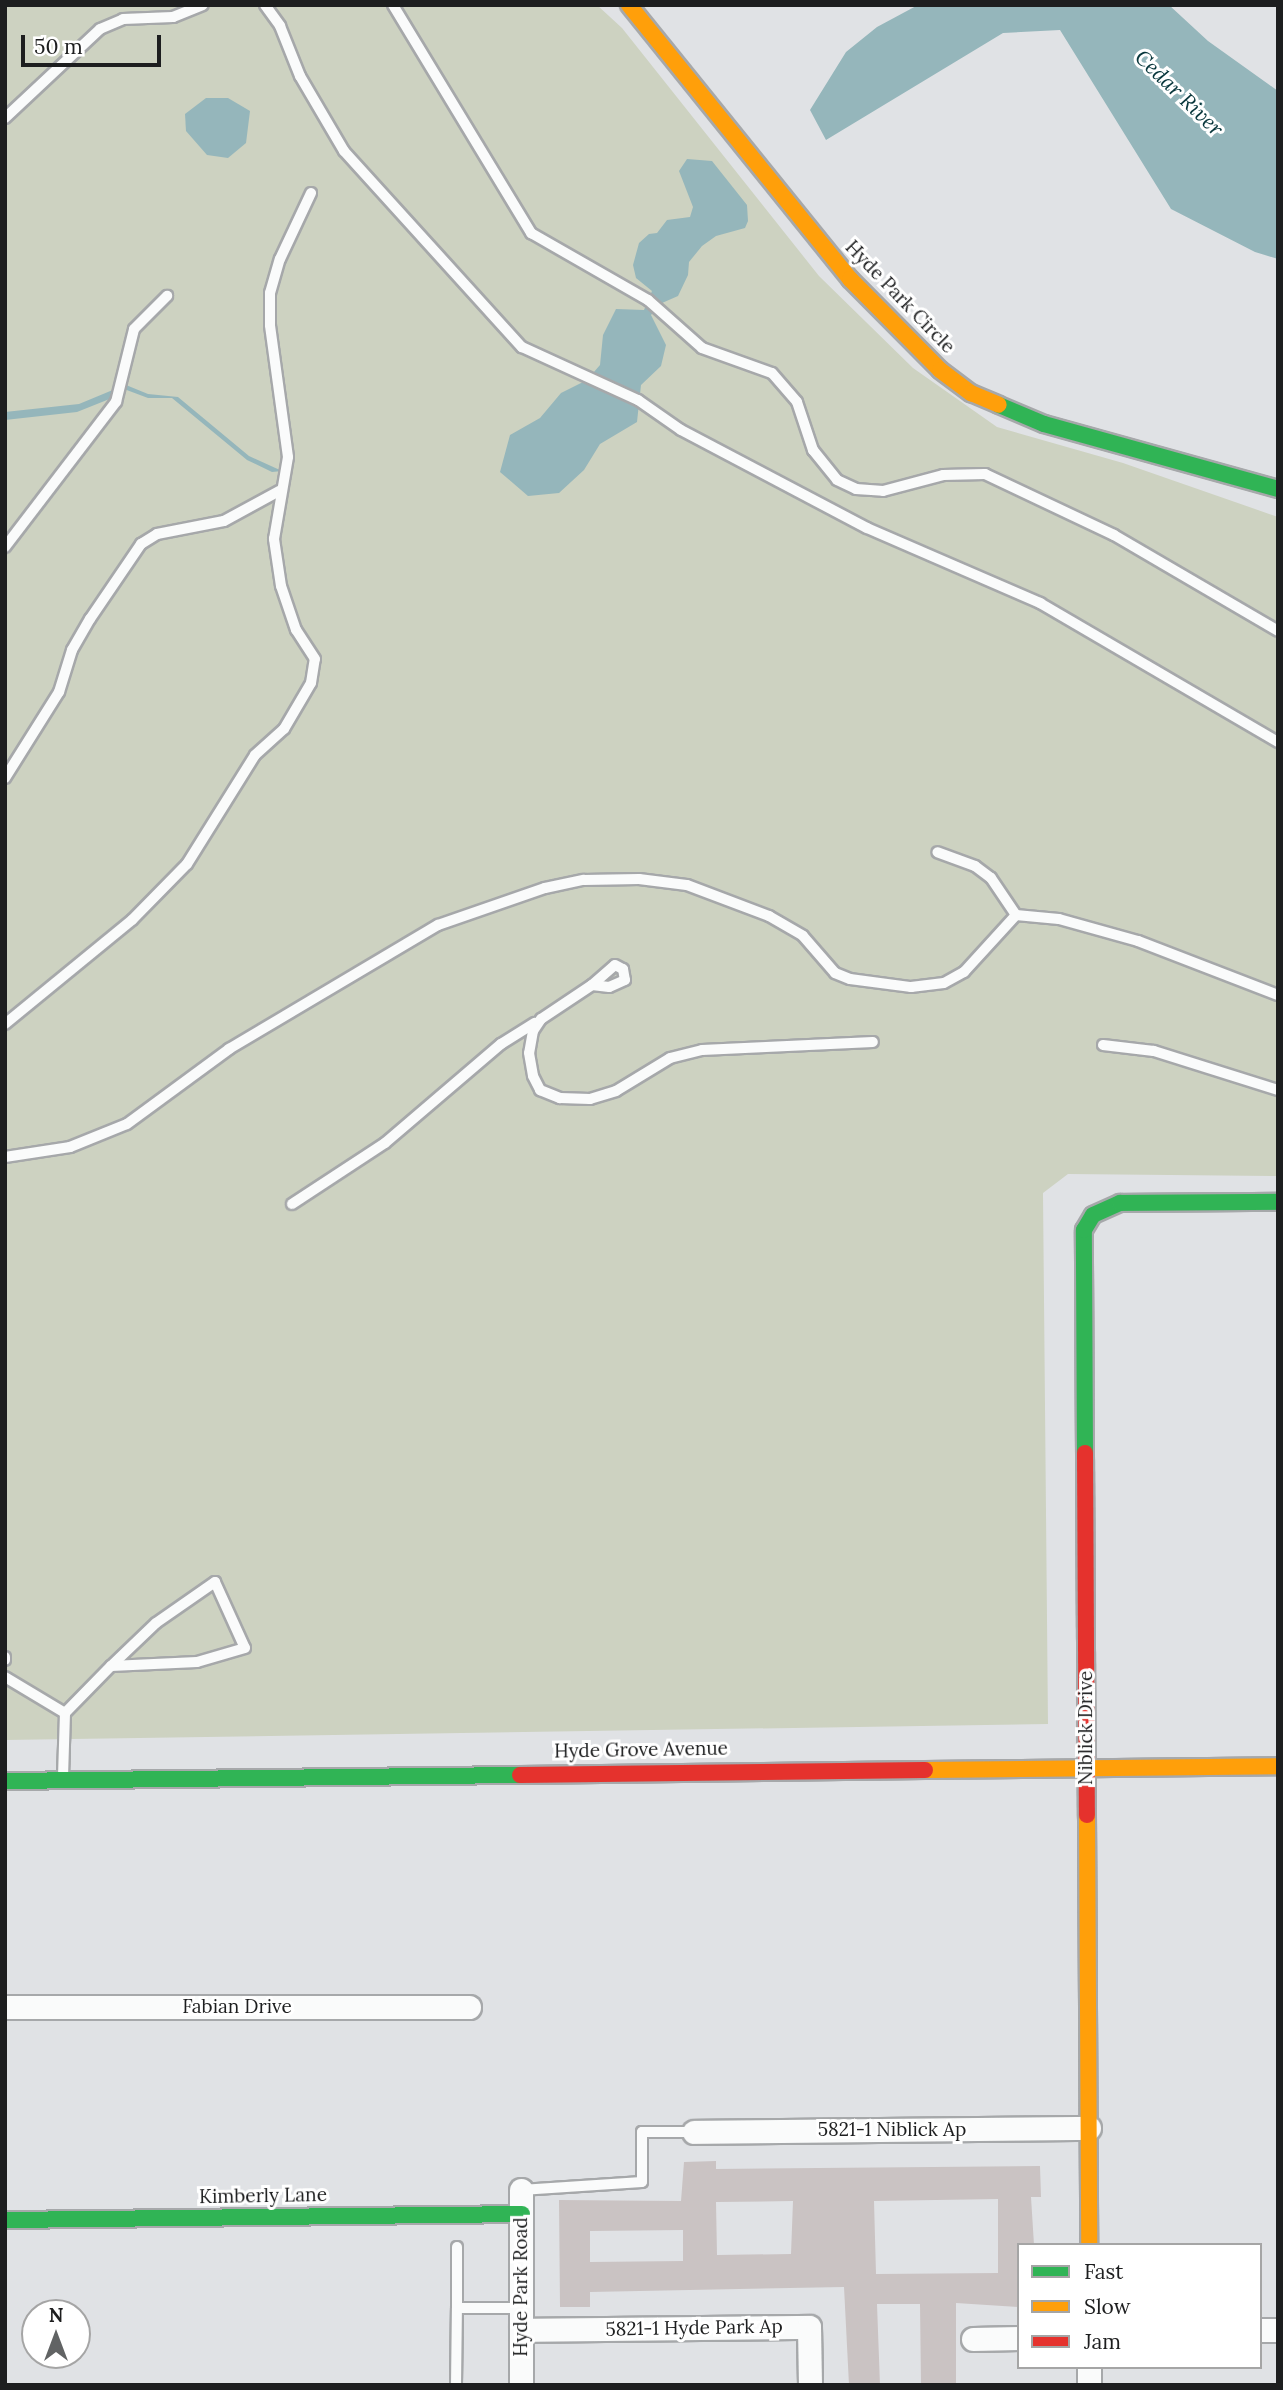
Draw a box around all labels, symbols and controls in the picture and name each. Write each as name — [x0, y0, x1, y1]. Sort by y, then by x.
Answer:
scale bar — [24, 21, 164, 65]
text: 50 m — [34, 33, 83, 60]
water label: Cedar River — [1130, 45, 1228, 141]
street label: Hyde Park Circle — [840, 236, 960, 358]
street label: Niblick Drive — [1075, 1671, 1097, 1785]
street label: Hyde Grove Avenue — [554, 1737, 728, 1763]
street label: Fabian Drive — [182, 1996, 292, 2018]
street label: 5821-1 Niblick Ap — [818, 2119, 966, 2141]
street label: Kimberly Lane — [199, 2183, 327, 2209]
street label: Hyde Park Road — [510, 2217, 532, 2357]
legend — [1017, 2243, 1262, 2369]
text: Fast — [1084, 2258, 1123, 2285]
text: Slow — [1084, 2293, 1131, 2320]
north arrow — [21, 2299, 91, 2369]
text: N — [49, 2303, 63, 2327]
street label: 5821-1 Hyde Park Ap — [605, 2315, 783, 2341]
text: Jam — [1084, 2328, 1121, 2355]

